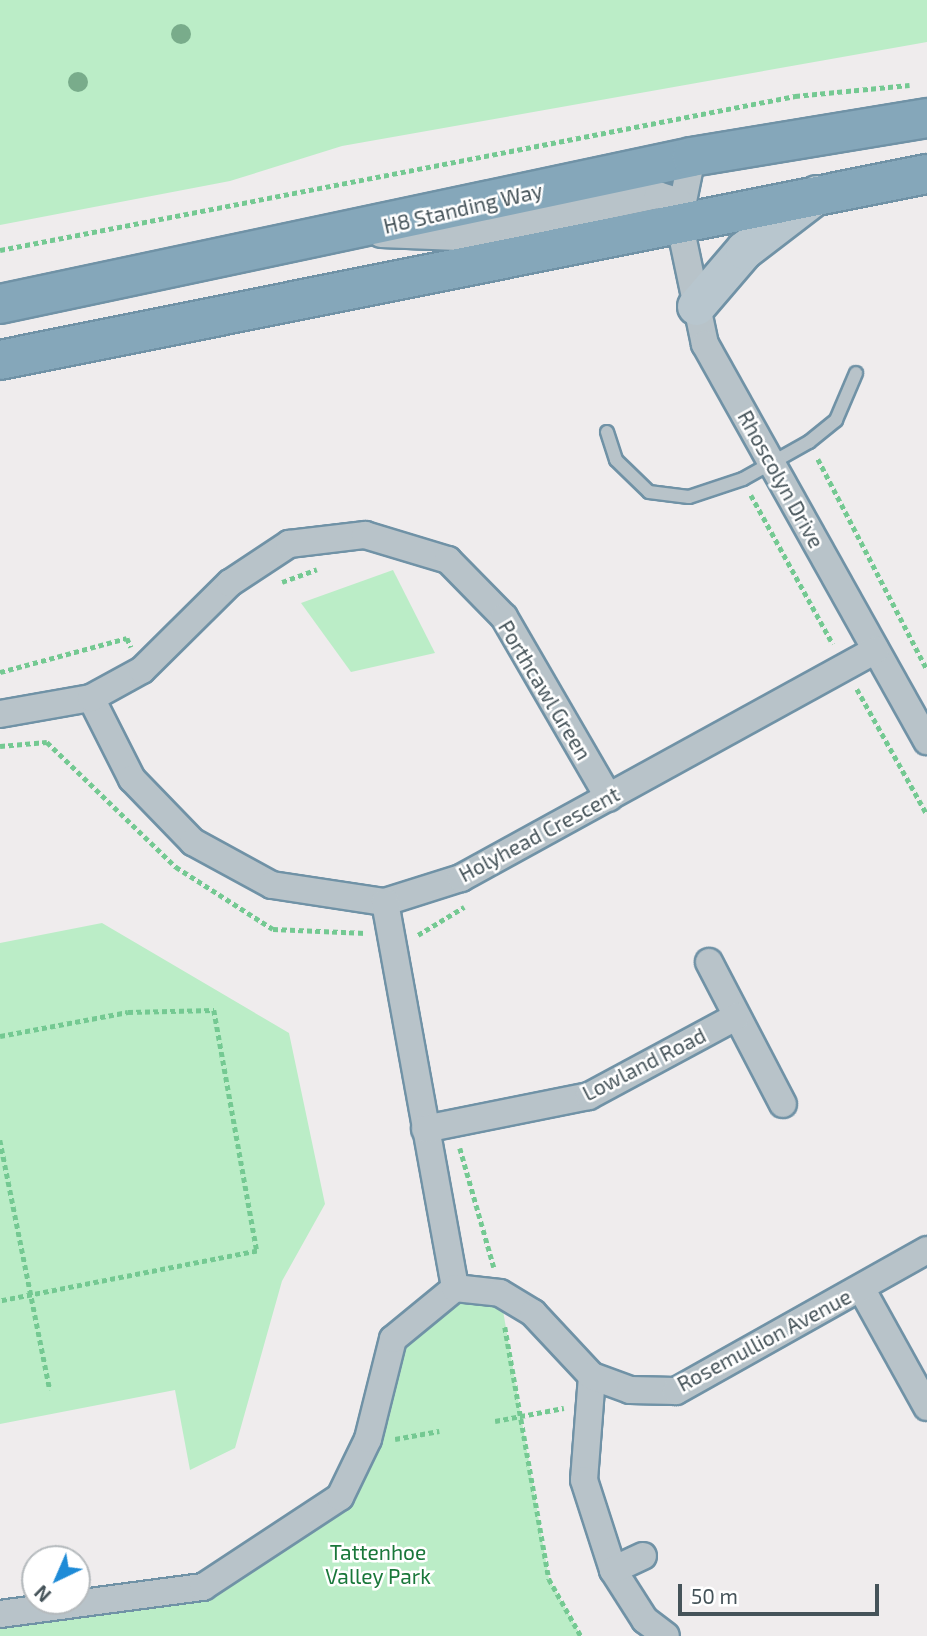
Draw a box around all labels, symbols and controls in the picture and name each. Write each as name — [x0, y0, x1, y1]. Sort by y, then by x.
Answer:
street label: H8 Standing Way — [381, 177, 545, 239]
street label: Rhoscolyn Drive — [733, 406, 829, 552]
street label: Porthcawl Green — [493, 615, 597, 765]
street label: Holyhead Crescent — [454, 781, 624, 887]
street label: Lowland Road — [578, 1022, 710, 1106]
street label: Rosemullion Avenue — [672, 1283, 856, 1397]
park label: Tattenhoe Valley Park — [325, 1539, 431, 1589]
north arrow — [21, 1545, 91, 1615]
scale bar — [682, 1570, 883, 1614]
text: N — [30, 1581, 55, 1607]
text: 50 m — [691, 1583, 738, 1608]

